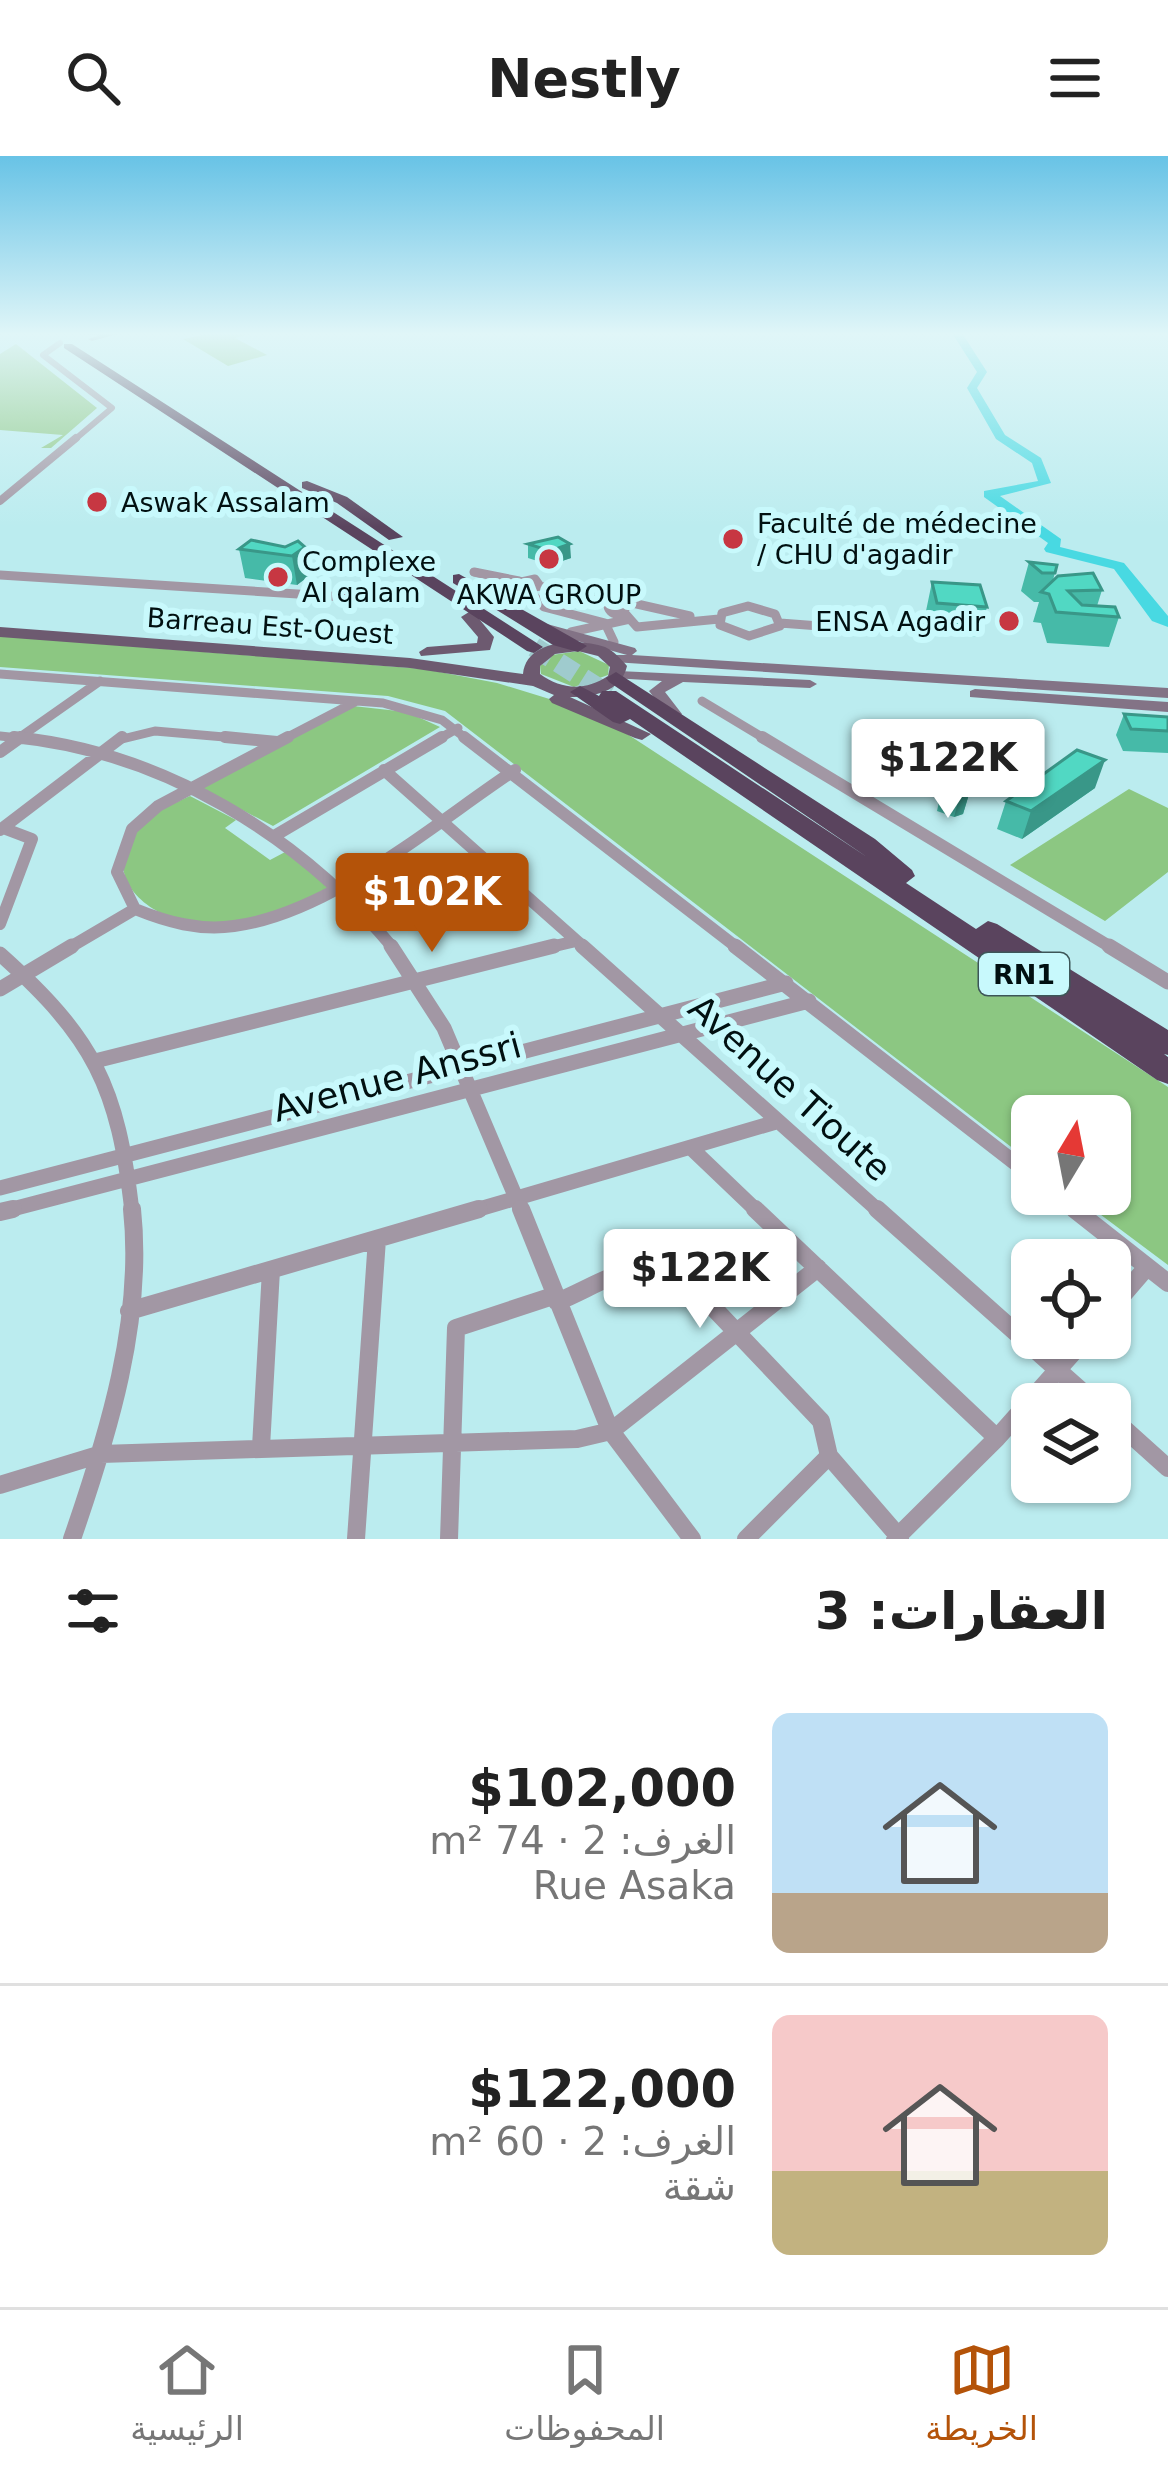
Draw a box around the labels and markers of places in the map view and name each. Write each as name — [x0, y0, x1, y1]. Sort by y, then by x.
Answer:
place label: Aswak Assalam — [121, 487, 330, 518]
marker: Aswak Assalam — [84, 489, 110, 515]
place label: Faculté de médecine / CHU d'agadir — [757, 508, 1037, 570]
marker: Faculté de médecine / CHU d'agadir — [720, 526, 746, 552]
place label: Complexe Al qalam — [302, 546, 436, 608]
marker: AKWA GROUP — [536, 546, 562, 572]
marker: Complexe Al qalam — [265, 564, 291, 590]
place label: AKWA GROUP — [457, 579, 641, 610]
place label: ENSA Agadir — [815, 606, 986, 637]
marker: ENSA Agadir — [996, 608, 1022, 634]
pin: $122K — [864, 719, 1032, 821]
pin: $102K — [348, 853, 516, 955]
pin: $122K — [616, 1229, 784, 1331]

